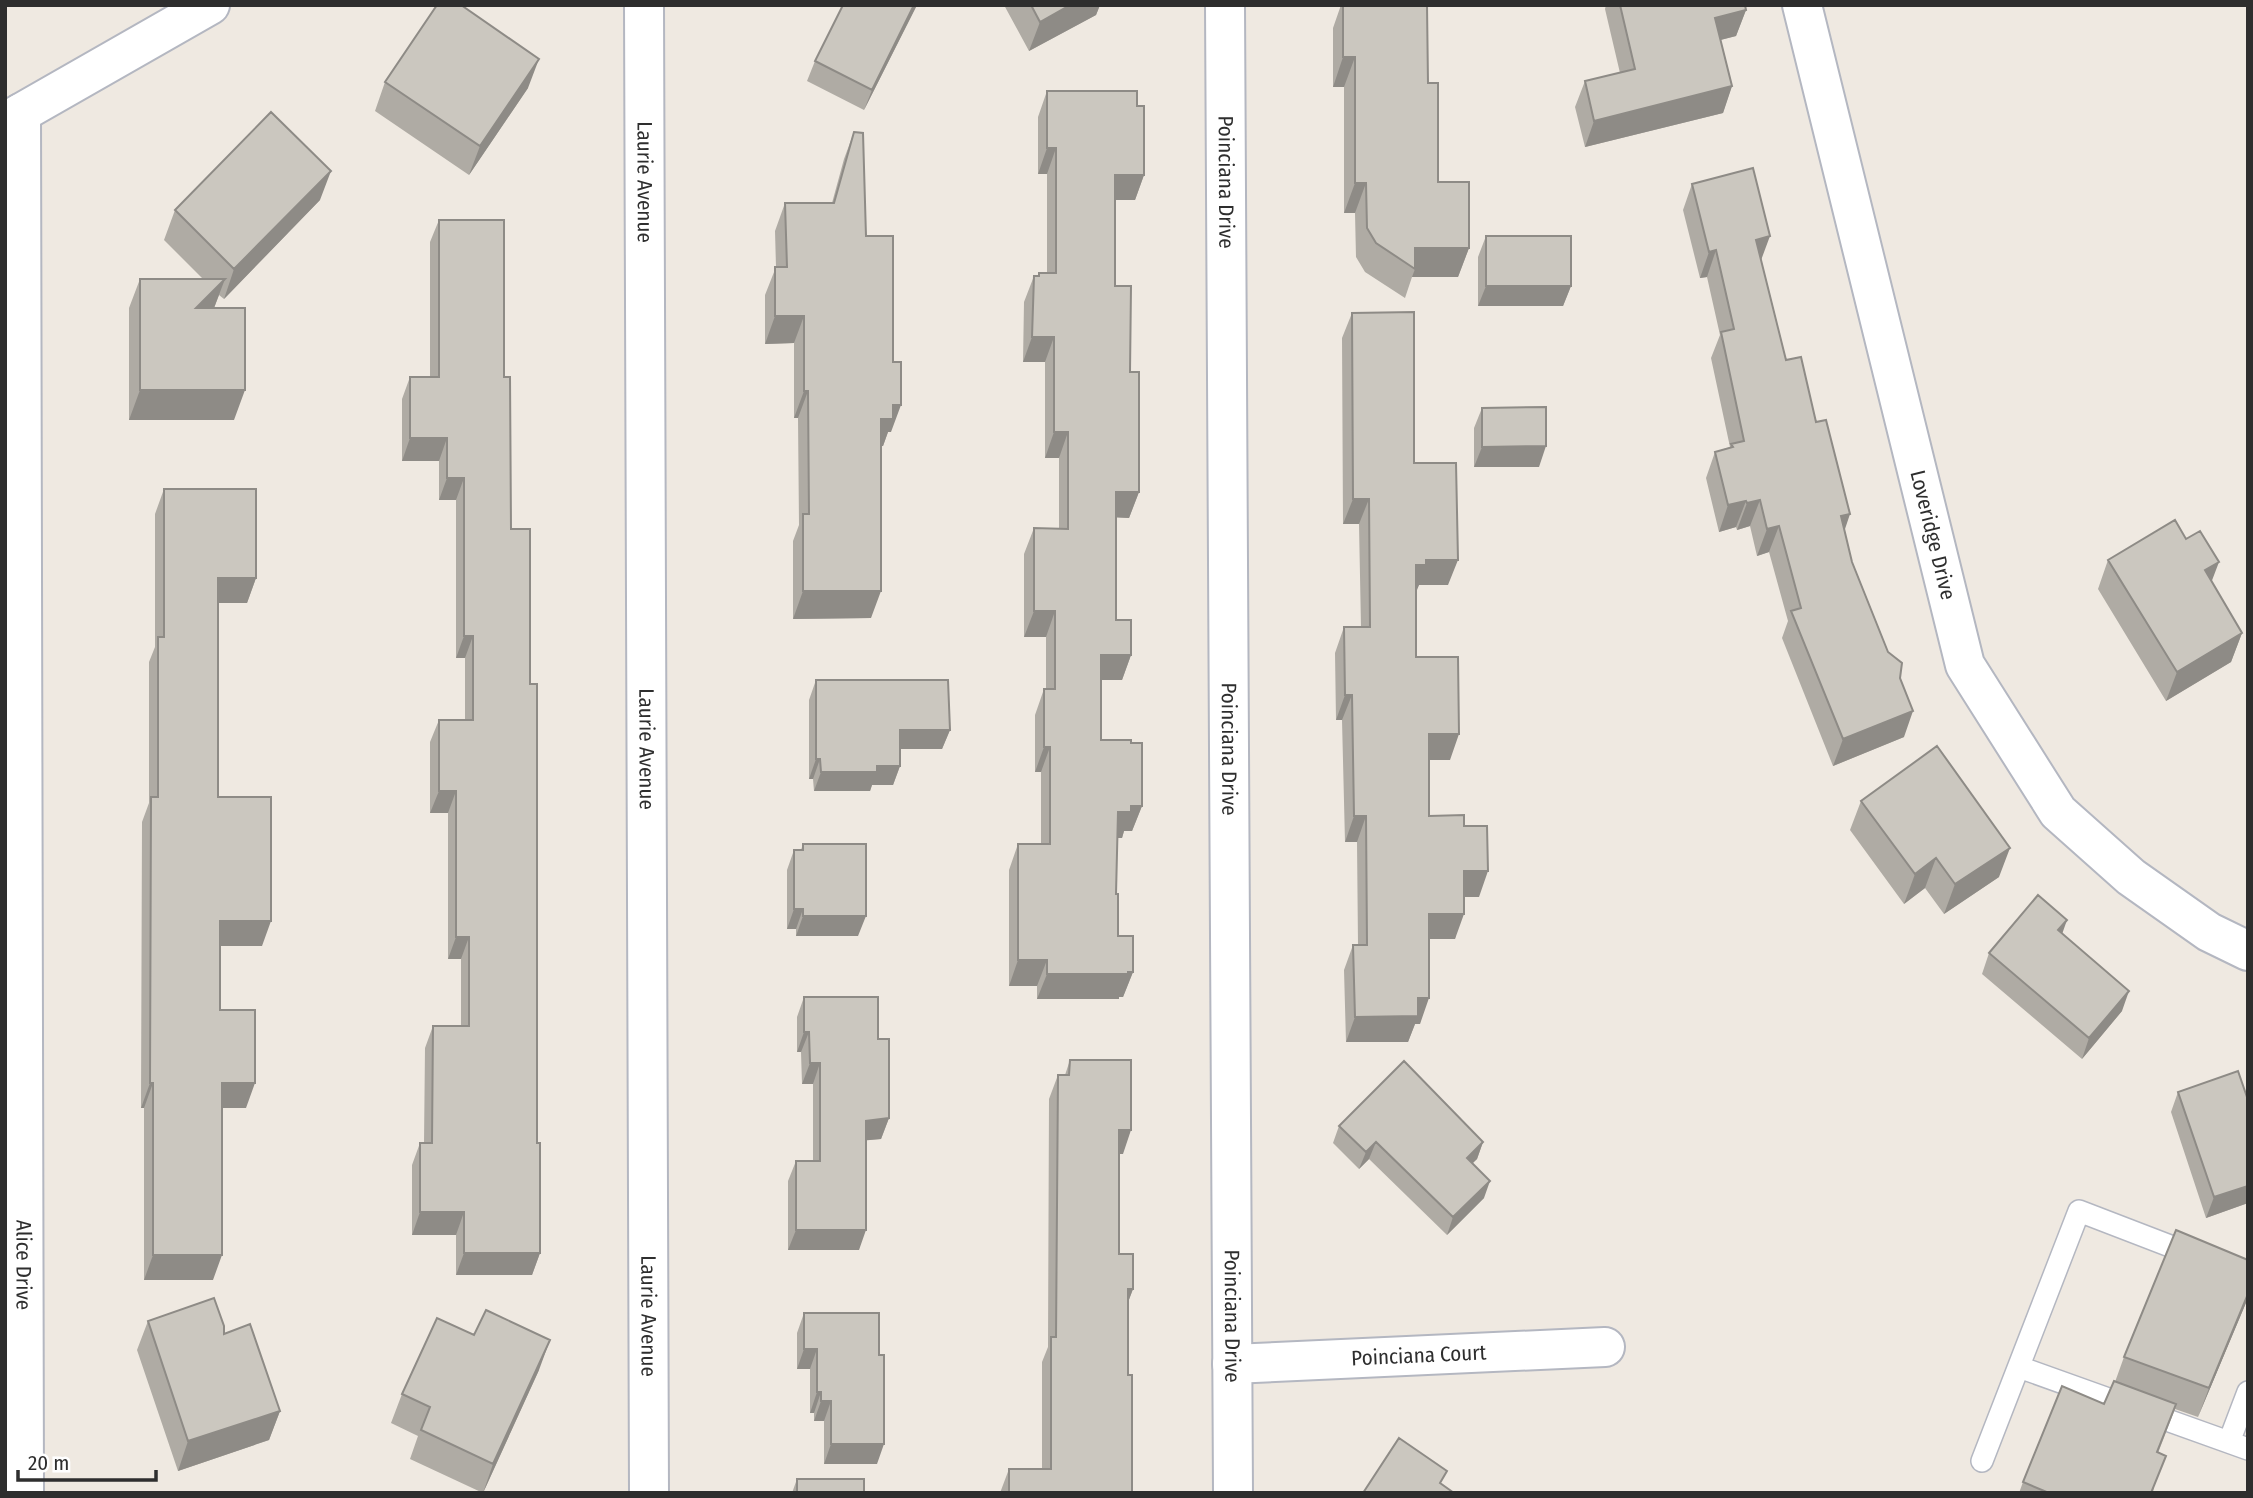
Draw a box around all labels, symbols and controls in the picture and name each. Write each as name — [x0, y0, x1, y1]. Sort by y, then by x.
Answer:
street label: Poinciana Drive — [1213, 115, 1239, 249]
street label: Laurie Avenue — [631, 121, 658, 243]
street label: Loveridge Drive — [1904, 468, 1961, 603]
street label: Poinciana Drive — [1216, 682, 1242, 816]
street label: Laurie Avenue — [633, 688, 660, 810]
street label: Alice Drive — [10, 1220, 37, 1310]
street label: Poinciana Drive — [1219, 1249, 1245, 1383]
street label: Laurie Avenue — [635, 1255, 662, 1377]
street label: Poinciana Court — [1351, 1339, 1487, 1372]
scale bar — [18, 1438, 156, 1482]
text: 20 m — [28, 1450, 69, 1476]

